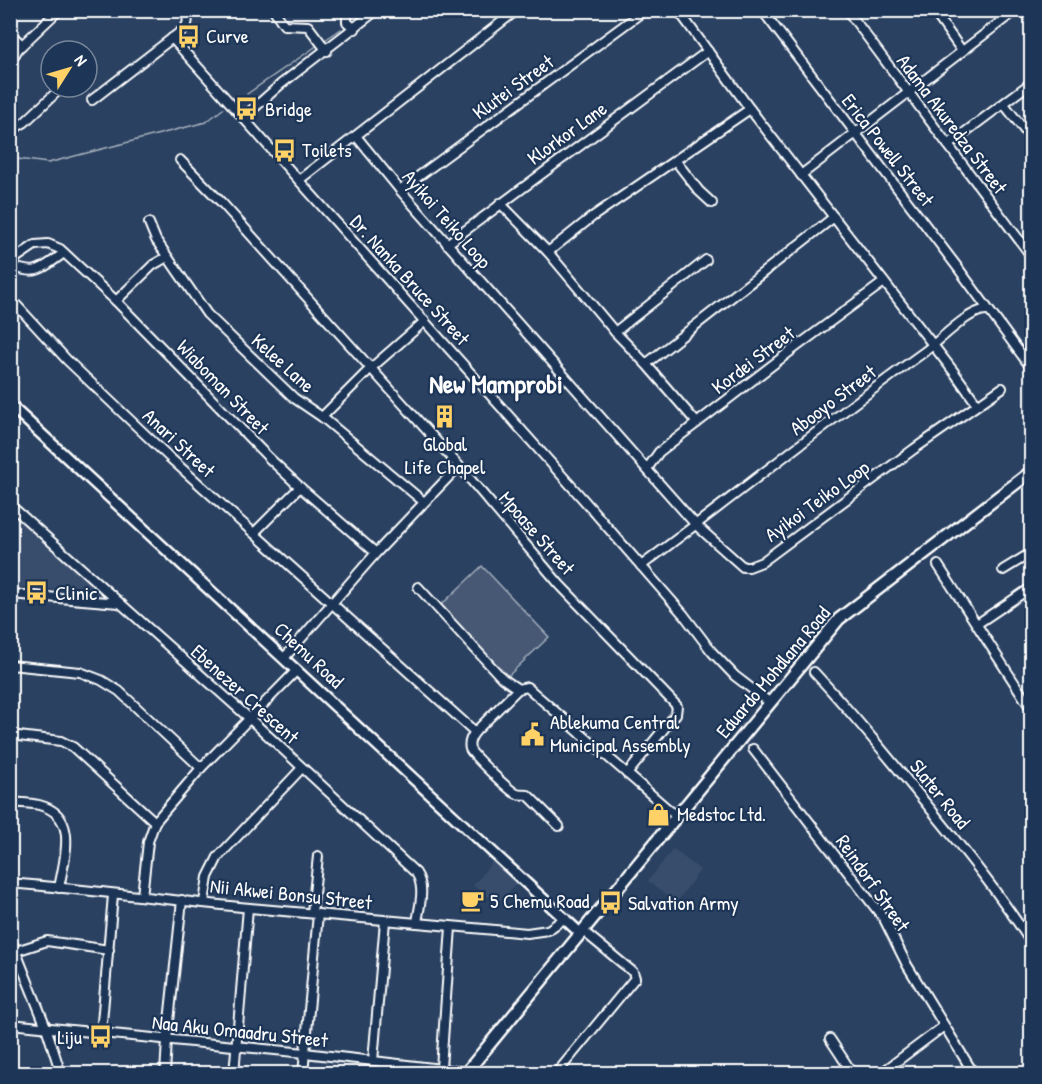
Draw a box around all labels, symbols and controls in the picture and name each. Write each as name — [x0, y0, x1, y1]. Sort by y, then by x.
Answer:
place label: Curve — [206, 22, 249, 49]
bus stop icon: Curve — [175, 23, 201, 49]
north arrow — [39, 39, 99, 99]
street label: Klutei Street — [467, 47, 560, 125]
street label: Adama Akuredza Street — [891, 48, 1015, 200]
text: N — [70, 50, 93, 70]
street label: Erica Powell Street — [836, 88, 942, 212]
street label: Klorkor Lane — [521, 94, 612, 171]
place label: Bridge — [265, 95, 312, 122]
bus stop icon: Bridge — [234, 96, 260, 122]
place label: Toilets — [302, 136, 352, 163]
bus stop icon: Toilets — [271, 137, 297, 163]
street label: Ayikoi Teiko Loop — [397, 163, 498, 274]
street label: Dr. Nanka Bruce Street — [344, 209, 477, 352]
street label: Kordei Street — [706, 319, 801, 400]
street label: Kelee Lane — [246, 327, 321, 398]
street label: Wiaboman Street — [171, 333, 276, 441]
street label: Abooyo Street — [784, 358, 882, 441]
district label: New Mamprobi — [429, 366, 563, 402]
street label: Anari Street — [137, 402, 222, 484]
building icon: Global Life Chapel — [432, 404, 458, 430]
place label: Global Life Chapel — [405, 430, 486, 480]
street label: Ayikoi Teiko Loop — [759, 453, 875, 548]
street label: Mpoase Street — [493, 485, 582, 581]
place label: Clinic — [55, 579, 97, 606]
bus stop icon: Clinic — [24, 580, 50, 606]
street label: Eduardo Mohdlana Road — [709, 600, 836, 743]
street label: Chemu Road — [269, 615, 350, 694]
street label: Ebenezer Crescent — [185, 638, 306, 750]
place label: Ablekuma Central Municipal Assembly — [550, 708, 691, 758]
public building icon: Ablekuma Central Municipal Assembly — [519, 721, 545, 747]
street label: Slater Road — [904, 753, 977, 834]
place label: Medstoc Ltd. — [677, 800, 766, 827]
shop icon: Medstoc Ltd. — [646, 801, 672, 827]
street label: Reindorf Street — [830, 829, 917, 937]
street label: Nii Akwei Bonsu Street — [209, 872, 374, 916]
place label: 5 Chemu Road — [490, 887, 590, 914]
cafe icon: 5 Chemu Road — [459, 888, 485, 914]
place label: Salvation Army — [628, 889, 739, 916]
bus stop icon: Salvation Army — [597, 890, 623, 916]
street label: Naa Aku Omaadru Street — [151, 1008, 330, 1053]
place label: Liju — [57, 1023, 82, 1050]
bus stop icon: Liju — [87, 1024, 113, 1050]

